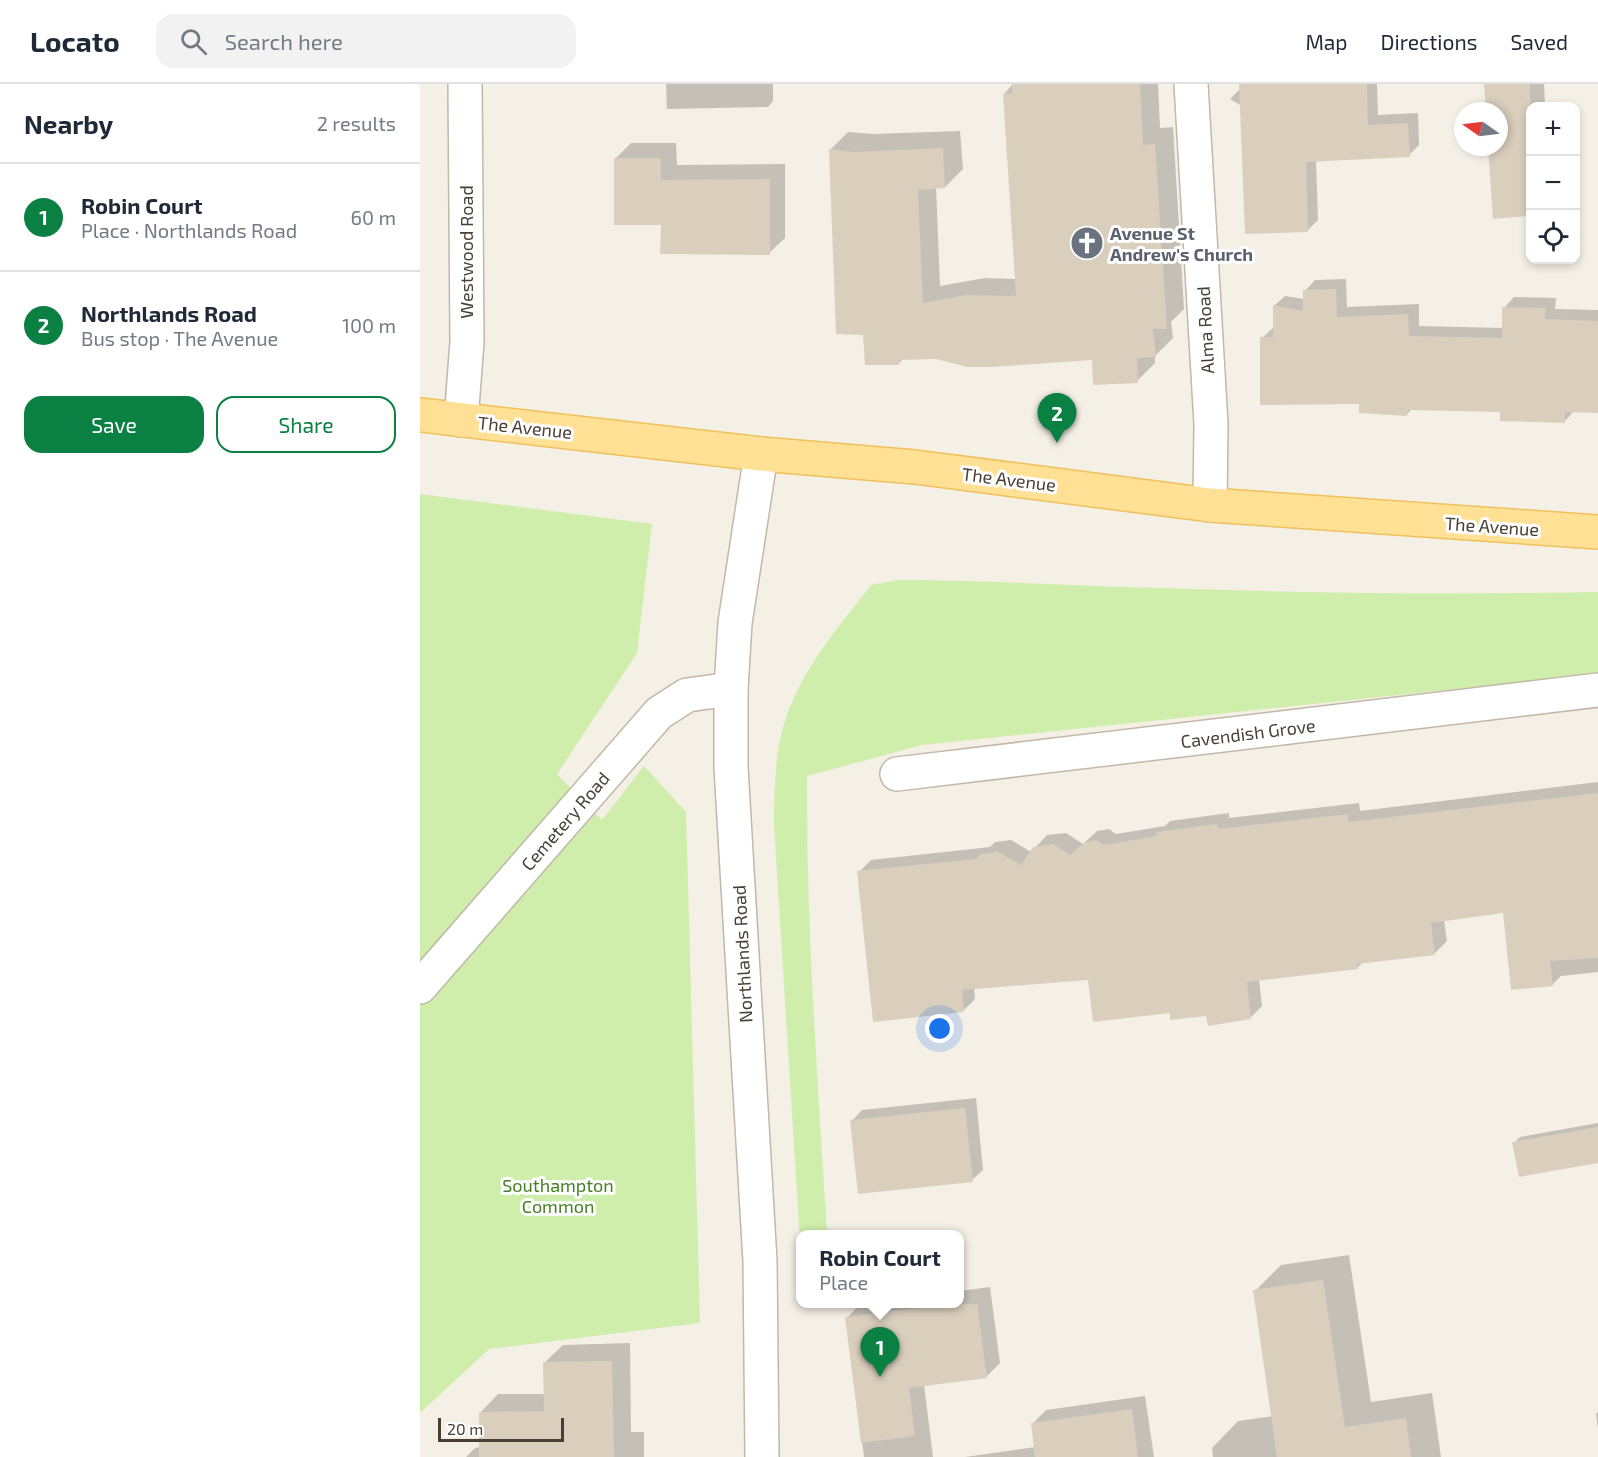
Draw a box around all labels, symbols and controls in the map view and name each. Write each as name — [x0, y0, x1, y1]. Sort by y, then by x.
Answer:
search box — [156, 14, 576, 68]
text: Locato — [30, 24, 120, 58]
icon: search — [177, 25, 210, 58]
text: Search here — [225, 28, 343, 54]
text: Map — [1305, 29, 1348, 54]
text: Directions — [1381, 29, 1477, 54]
text: Saved — [1510, 29, 1568, 54]
north arrow — [1454, 102, 1508, 156]
map controls — [1526, 102, 1580, 264]
button: + — [1526, 102, 1580, 156]
text: Nearby — [24, 108, 113, 139]
text: 2 results — [317, 111, 396, 135]
button: − — [1526, 156, 1580, 210]
street label: Westwood Road — [455, 185, 477, 319]
text: Robin Court — [81, 192, 203, 218]
text: 1 — [39, 205, 48, 229]
text: 60 m — [351, 205, 396, 229]
button: locate — [1526, 210, 1580, 264]
text: Place · Northlands Road — [81, 218, 297, 242]
place label: Avenue St Andrew's Church — [1110, 222, 1253, 265]
church icon: Avenue St Andrew's Church — [1069, 225, 1105, 261]
street label: Alma Road — [1192, 286, 1218, 374]
text: Northlands Road — [81, 300, 257, 326]
text: 2 — [38, 313, 49, 337]
text: 100 m — [342, 313, 396, 337]
text: Bus stop · The Avenue — [81, 326, 278, 350]
pin: 2 — [1038, 394, 1076, 443]
button: Save — [24, 396, 204, 453]
button: Share — [216, 396, 396, 453]
street label: The Avenue — [477, 411, 573, 443]
street label: The Avenue — [961, 462, 1057, 496]
street label: The Avenue — [1444, 512, 1540, 540]
street label: Cavendish Grove — [1179, 714, 1317, 752]
street label: Cemetery Road — [516, 767, 614, 875]
street label: Northlands Road — [727, 884, 757, 1024]
your location — [925, 1014, 954, 1043]
park label: Southampton Common — [502, 1174, 614, 1217]
popup — [796, 1230, 964, 1308]
text: Robin Court — [819, 1244, 941, 1270]
text: Place — [819, 1270, 868, 1294]
pin: 1 — [860, 1328, 900, 1377]
scale bar — [438, 1415, 564, 1442]
text: 20 m — [447, 1419, 483, 1438]

